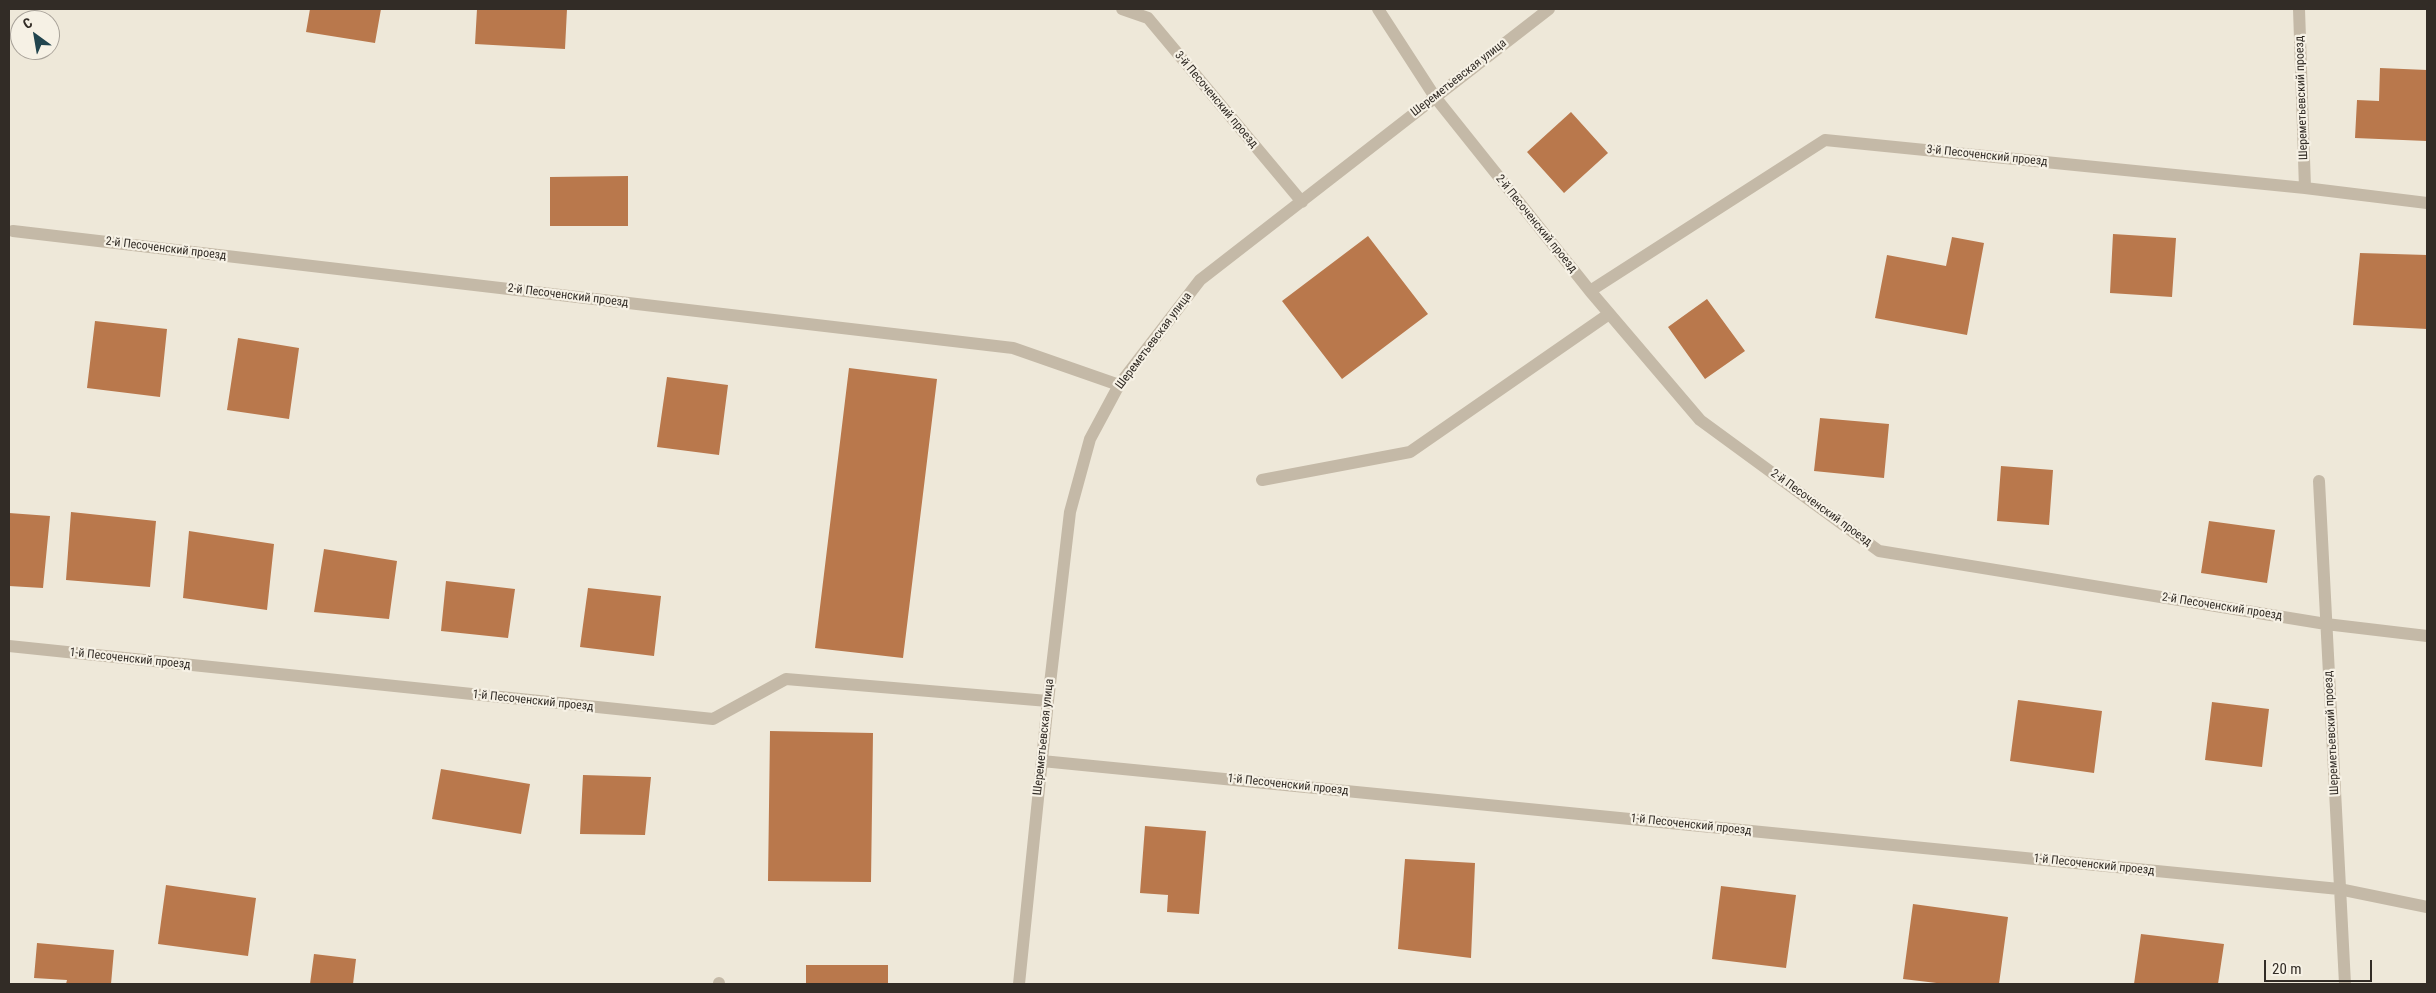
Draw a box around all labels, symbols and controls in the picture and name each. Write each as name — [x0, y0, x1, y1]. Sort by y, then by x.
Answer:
north arrow — [10, 10, 60, 60]
text: С — [20, 14, 35, 32]
street label: Шереметьевская улица — [1408, 36, 1510, 120]
street label: Шереметьевский проезд — [2293, 36, 2311, 160]
street label: 3-й Песоченский проезд — [1171, 49, 1261, 151]
street label: 3-й Песоченский проезд — [1926, 142, 2048, 170]
street label: 2-й Песоченский проезд — [1492, 172, 1580, 276]
street label: 2-й Песоченский проезд — [105, 234, 227, 264]
street label: 2-й Песоченский проезд — [507, 281, 629, 311]
street label: Шереметьевская улица — [1113, 290, 1195, 392]
street label: 2-й Песоченский проезд — [1768, 466, 1874, 550]
street label: 2-й Песоченский проезд — [2161, 590, 2283, 624]
street label: 1-й Песоченский проезд — [69, 645, 191, 673]
street label: Шереметьевский проезд — [2322, 670, 2342, 796]
street label: Шереметьевская улица — [1031, 678, 1057, 796]
street label: 1-й Песоченский проезд — [472, 687, 594, 715]
street label: 1-й Песоченский проезд — [1227, 771, 1349, 799]
street label: 1-й Песоченский проезд — [1630, 811, 1752, 839]
street label: 1-й Песоченский проезд — [2033, 851, 2155, 879]
scale bar — [2266, 950, 2374, 982]
text: 20 m — [2272, 960, 2302, 978]

